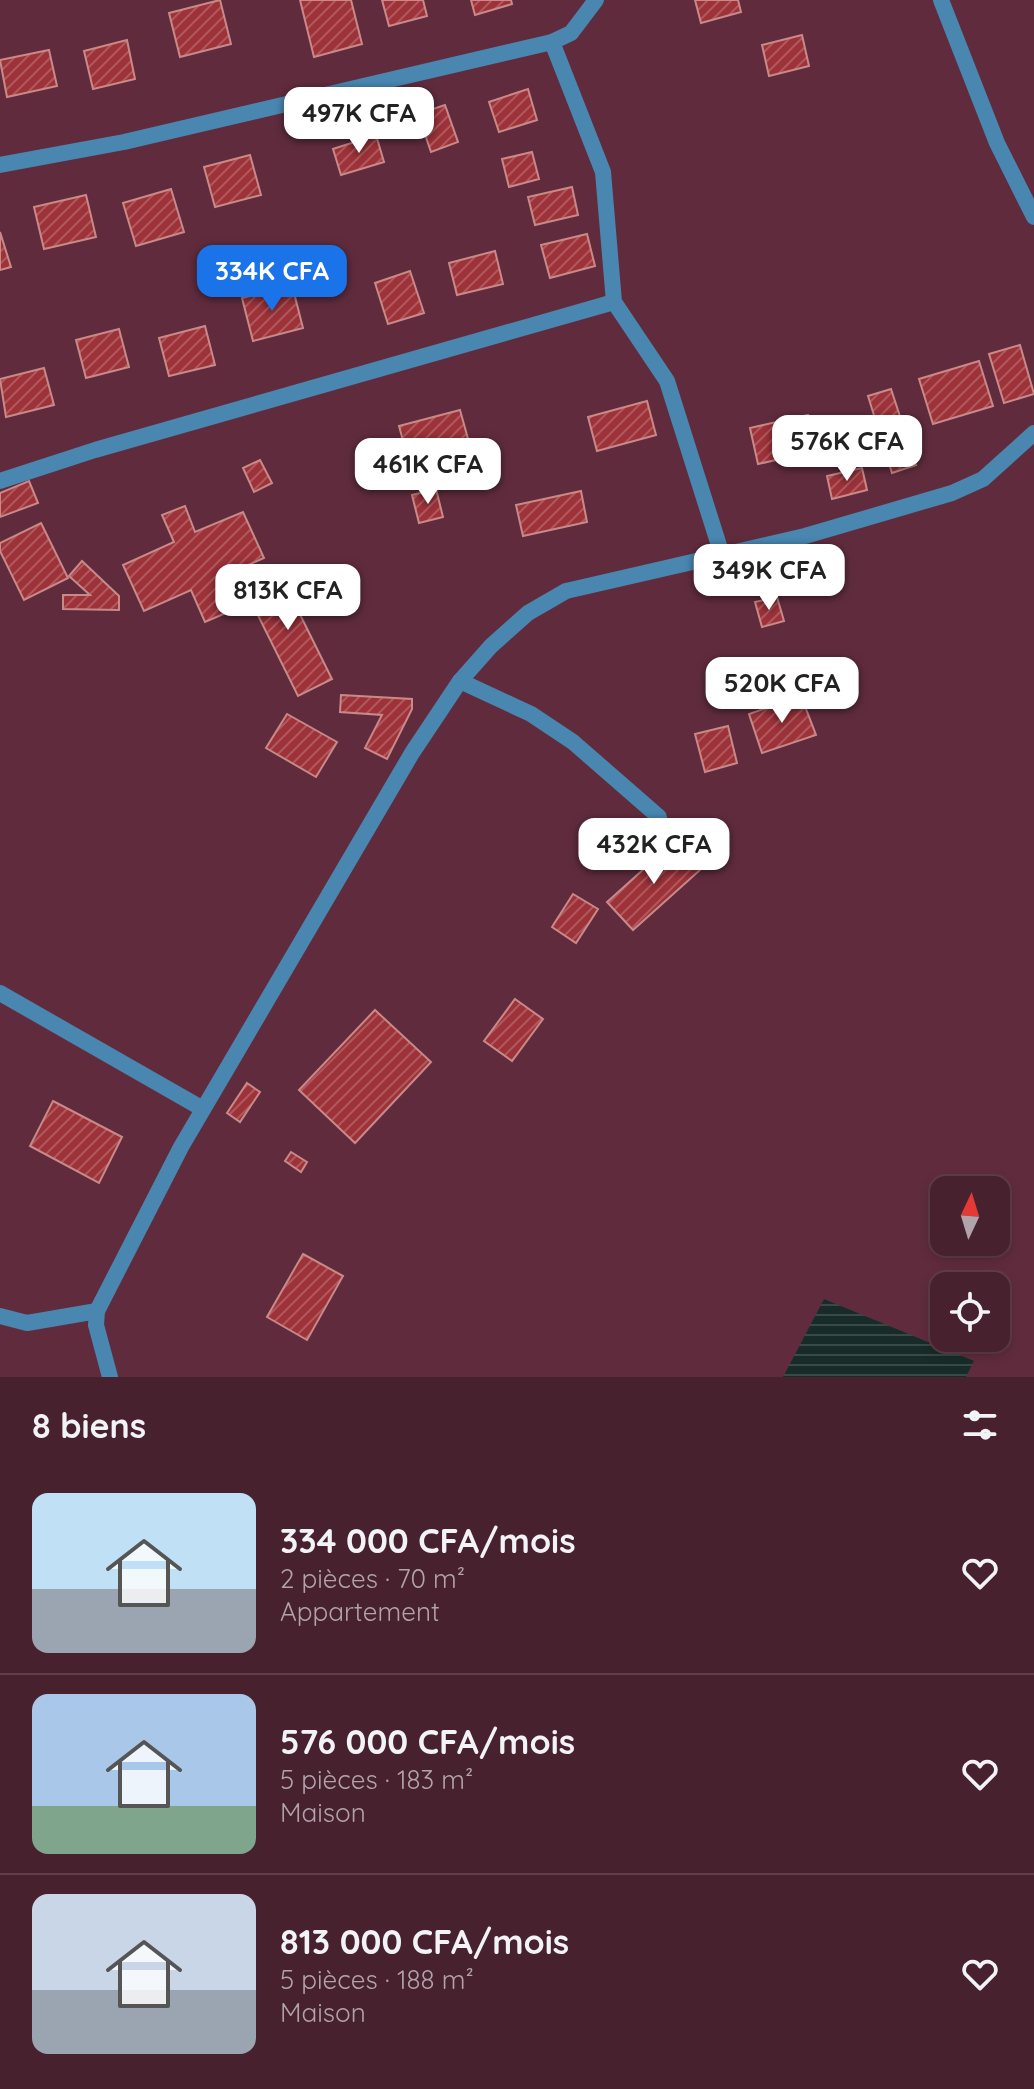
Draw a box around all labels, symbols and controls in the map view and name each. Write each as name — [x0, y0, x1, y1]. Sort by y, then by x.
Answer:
pin: 497K CFA — [276, 87, 442, 155]
text: 497K CFA — [302, 96, 416, 129]
pin: 334K CFA — [189, 245, 355, 313]
text: 334K CFA — [215, 254, 329, 287]
pin: 576K CFA — [764, 415, 930, 483]
text: 576K CFA — [790, 424, 904, 457]
pin: 461K CFA — [345, 438, 511, 506]
text: 461K CFA — [373, 447, 483, 480]
pin: 349K CFA — [686, 544, 852, 612]
text: 349K CFA — [712, 553, 826, 586]
pin: 813K CFA — [205, 564, 371, 632]
text: 813K CFA — [233, 573, 343, 606]
pin: 520K CFA — [699, 657, 865, 725]
text: 520K CFA — [724, 666, 840, 699]
pin: 432K CFA — [571, 818, 737, 886]
text: 432K CFA — [596, 827, 712, 860]
north arrow — [930, 1176, 1010, 1256]
map controls — [930, 1176, 1010, 1352]
button: locate — [930, 1272, 1010, 1352]
icon: filters — [958, 1403, 1002, 1447]
text: 8 biens — [32, 1404, 146, 1447]
text: 334 000 CFA/mois — [280, 1519, 576, 1562]
icon: home — [96, 1525, 192, 1621]
icon: heart — [958, 1551, 1002, 1595]
text: 2 pièces · 70 m² — [280, 1562, 465, 1595]
text: Appartement — [280, 1595, 440, 1628]
text: 576 000 CFA/mois — [280, 1720, 575, 1763]
icon: home — [96, 1726, 192, 1822]
icon: heart — [958, 1752, 1002, 1796]
text: 5 pièces · 183 m² — [280, 1763, 473, 1796]
text: Maison — [280, 1796, 366, 1829]
text: 813 000 CFA/mois — [280, 1920, 569, 1963]
icon: home — [96, 1926, 192, 2022]
icon: heart — [958, 1952, 1002, 1996]
text: 5 pièces · 188 m² — [280, 1963, 474, 1996]
text: Maison — [280, 1996, 366, 2029]

